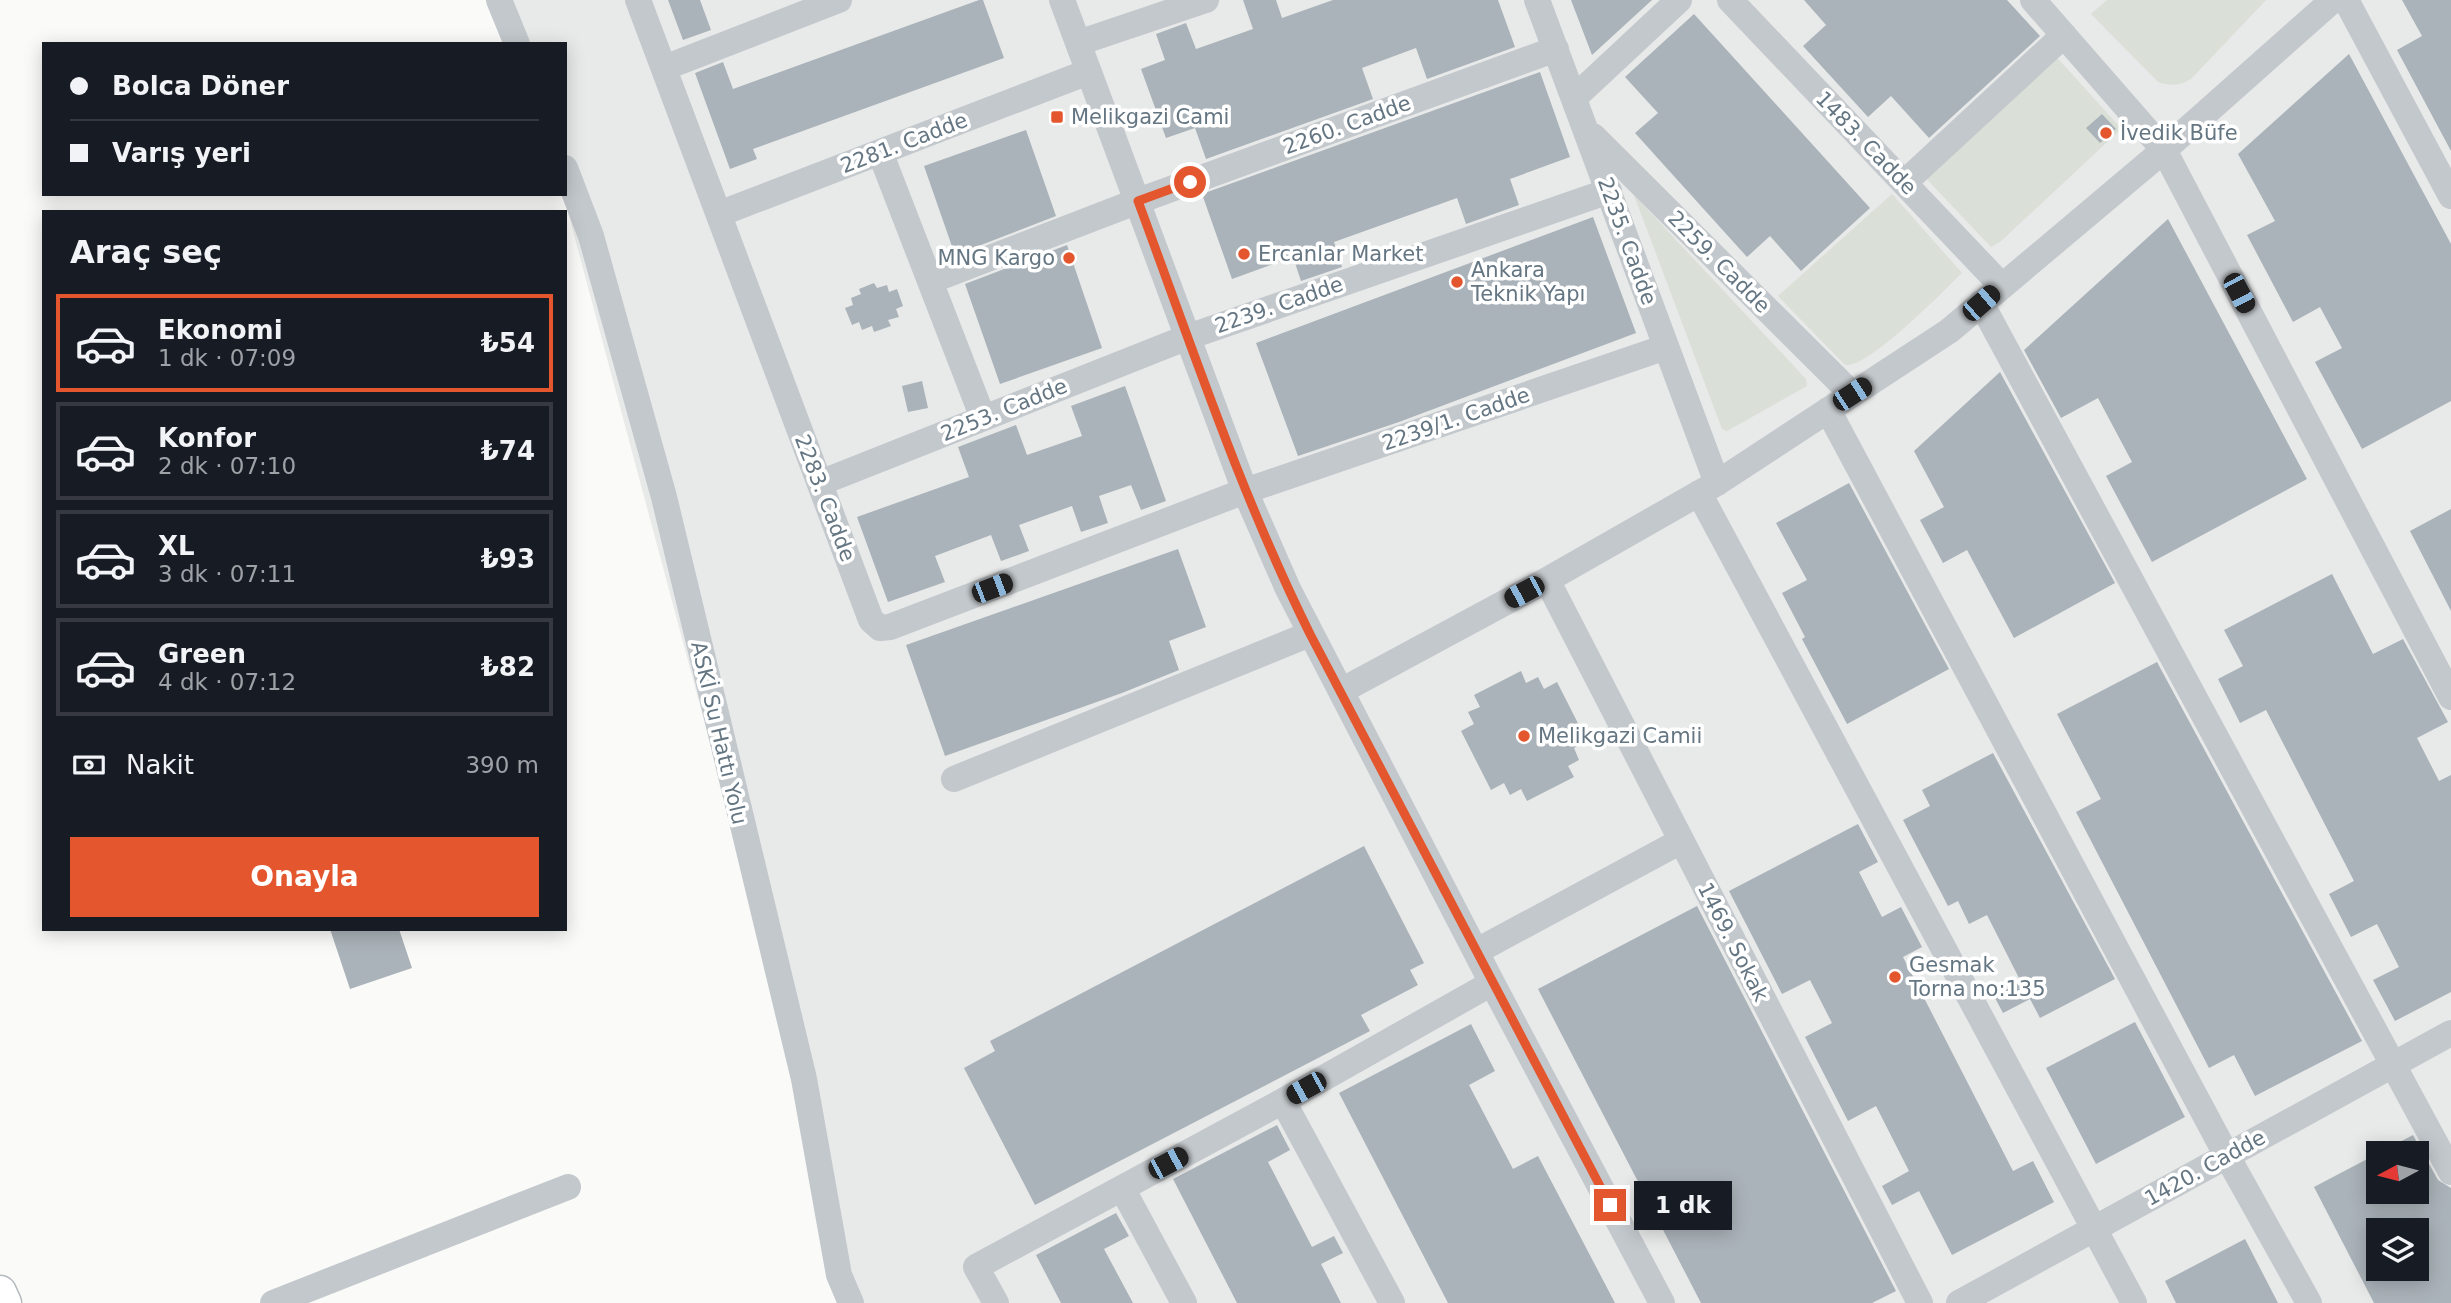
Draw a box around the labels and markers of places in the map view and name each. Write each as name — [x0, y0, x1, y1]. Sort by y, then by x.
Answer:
place label: Melikgazi Cami — [1071, 105, 1229, 129]
marker: Melikgazi Cami — [1049, 109, 1065, 125]
place label: İvedik Büfe — [2120, 120, 2238, 145]
marker: İvedik Büfe — [2098, 125, 2114, 141]
place label: Ercanlar Market — [1258, 242, 1423, 266]
place label: MNG Kargo — [938, 246, 1055, 270]
marker: Ercanlar Market — [1236, 246, 1252, 262]
marker: MNG Kargo — [1061, 250, 1077, 266]
place label: Ankara Teknik Yapı — [1470, 258, 1585, 306]
marker: Ankara Teknik Yapı — [1449, 274, 1465, 290]
place label: Melikgazi Camii — [1538, 724, 1702, 748]
marker: Melikgazi Camii — [1516, 728, 1532, 744]
place label: Gesmak Torna no:135 — [1908, 953, 2046, 1001]
marker: Gesmak Torna no:135 — [1887, 969, 1903, 985]

